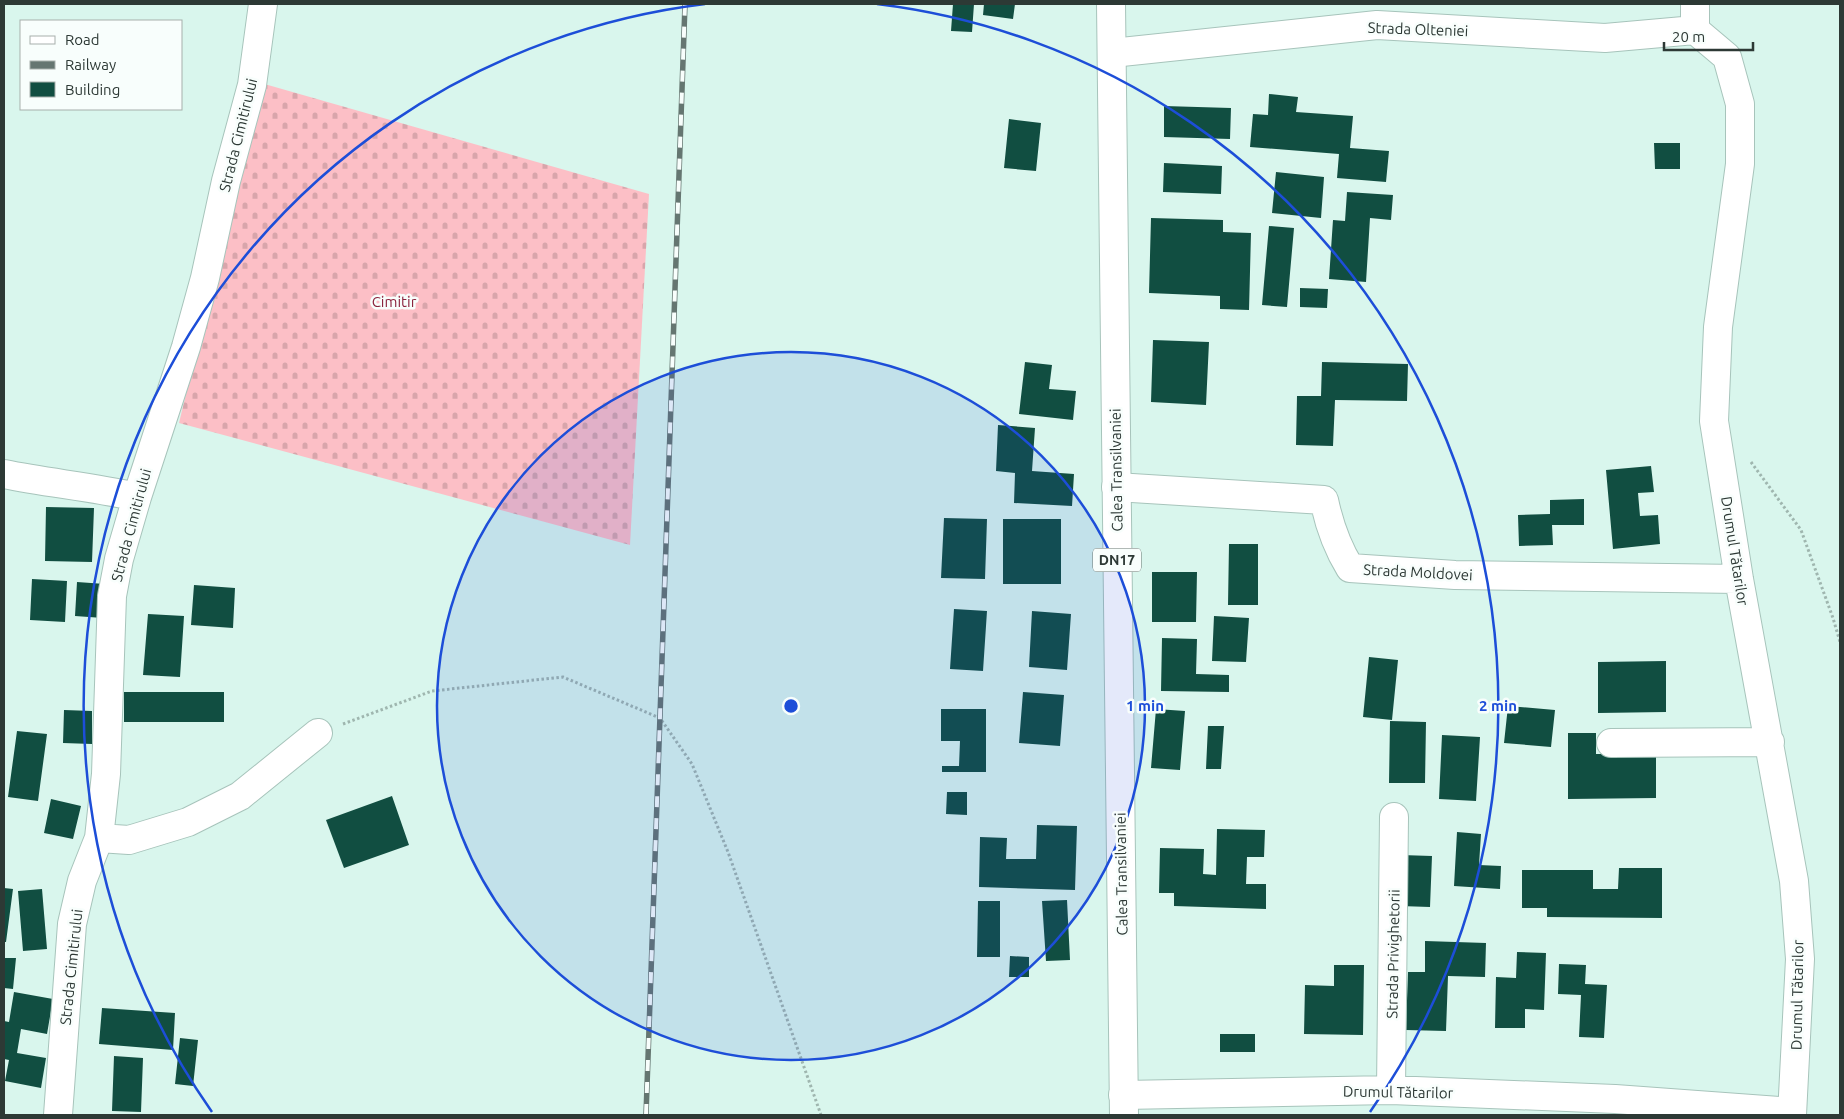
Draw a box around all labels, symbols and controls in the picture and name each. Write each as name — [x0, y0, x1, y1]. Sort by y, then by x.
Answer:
street label: Strada Olteniei — [1367, 19, 1469, 39]
legend — [20, 20, 182, 110]
scale bar — [1664, 20, 1753, 52]
text: 20 m — [1672, 28, 1705, 45]
text: Road — [65, 31, 100, 48]
text: Railway — [65, 56, 116, 73]
street label: Strada Cimitirului — [216, 76, 260, 194]
text: Building — [65, 81, 120, 98]
park label: Cimitir — [372, 293, 417, 310]
street label: Calea Transilvaniei — [1106, 408, 1126, 532]
street label: Strada Cimitirului — [108, 467, 154, 583]
street label: Drumul Tătarilor — [1718, 495, 1752, 607]
road number: DN17 — [1093, 548, 1141, 572]
street label: Strada Moldovei — [1363, 561, 1473, 583]
centre of rings — [782, 697, 800, 715]
text: 1 min — [1126, 697, 1164, 714]
text: 2 min — [1479, 697, 1517, 714]
street label: Calea Transilvaniei — [1111, 812, 1131, 936]
street label: Strada Privighetorii — [1383, 889, 1403, 1019]
street label: Strada Cimitirului — [56, 908, 86, 1026]
street label: Drumul Tătarilor — [1788, 939, 1806, 1050]
street label: Drumul Tătarilor — [1343, 1083, 1454, 1101]

